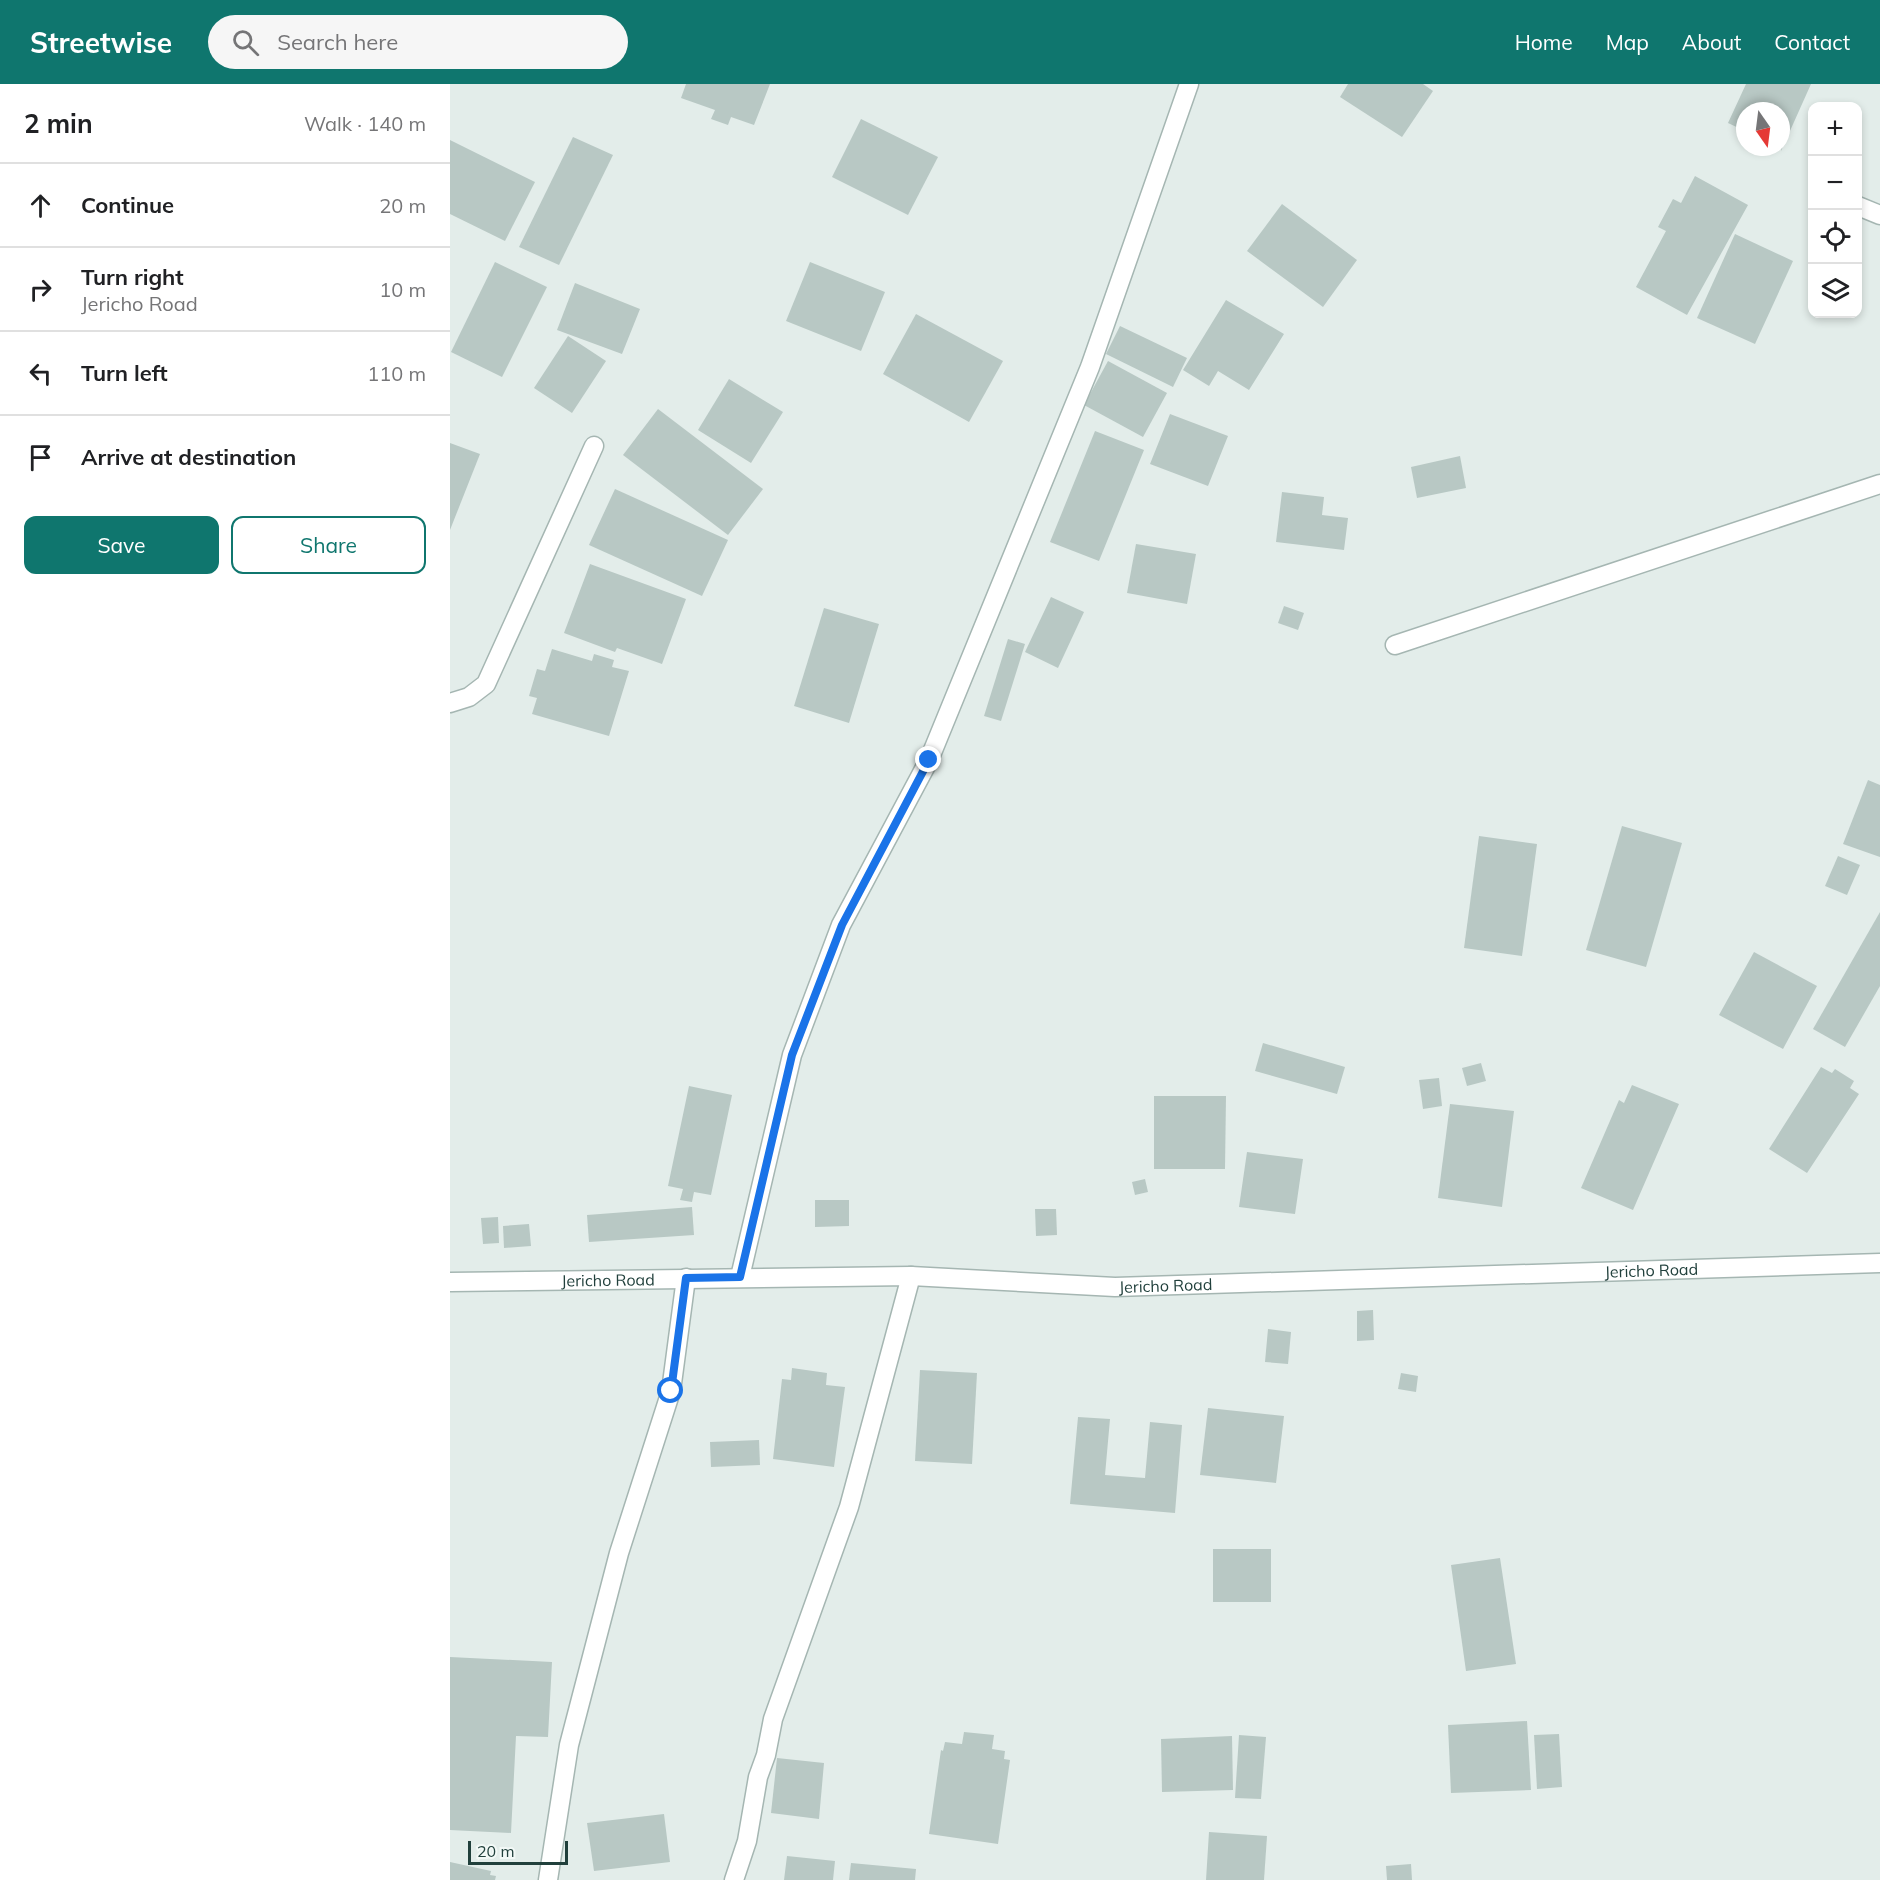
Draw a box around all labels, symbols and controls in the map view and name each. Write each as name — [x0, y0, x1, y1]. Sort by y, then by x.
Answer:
search box — [208, 15, 628, 69]
text: Streetwise — [30, 25, 172, 60]
icon: search — [229, 26, 262, 59]
text: Search here — [277, 28, 398, 56]
text: Home — [1515, 29, 1573, 55]
text: Map — [1606, 29, 1649, 55]
text: About — [1682, 29, 1741, 55]
text: Contact — [1774, 29, 1850, 55]
north arrow — [1736, 102, 1790, 156]
map controls — [1808, 102, 1862, 318]
button: + — [1808, 102, 1862, 156]
text: 2 min — [24, 107, 93, 140]
text: Walk · 140 m — [304, 111, 426, 136]
button: − — [1808, 156, 1862, 210]
icon: ahead — [24, 189, 57, 222]
text: Continue — [81, 191, 174, 219]
text: 20 m — [379, 193, 426, 218]
button: locate — [1808, 210, 1862, 264]
text: Turn right — [81, 263, 184, 291]
button: layers — [1808, 264, 1862, 318]
icon: right — [24, 273, 57, 306]
text: 10 m — [379, 277, 426, 302]
text: Jericho Road — [81, 291, 198, 316]
icon: left — [24, 357, 57, 390]
text: Turn left — [81, 359, 168, 387]
text: 110 m — [367, 361, 426, 386]
icon: arrive — [24, 441, 57, 474]
text: Arrive at destination — [81, 443, 296, 471]
button: Save — [24, 516, 219, 574]
button: Share — [231, 516, 426, 574]
route end — [915, 746, 941, 772]
street label: Jericho Road — [1604, 1259, 1698, 1282]
street label: Jericho Road — [561, 1269, 655, 1291]
street label: Jericho Road — [1119, 1274, 1213, 1297]
route start — [657, 1377, 683, 1403]
scale bar — [468, 1838, 568, 1866]
text: 20 m — [477, 1841, 514, 1861]

